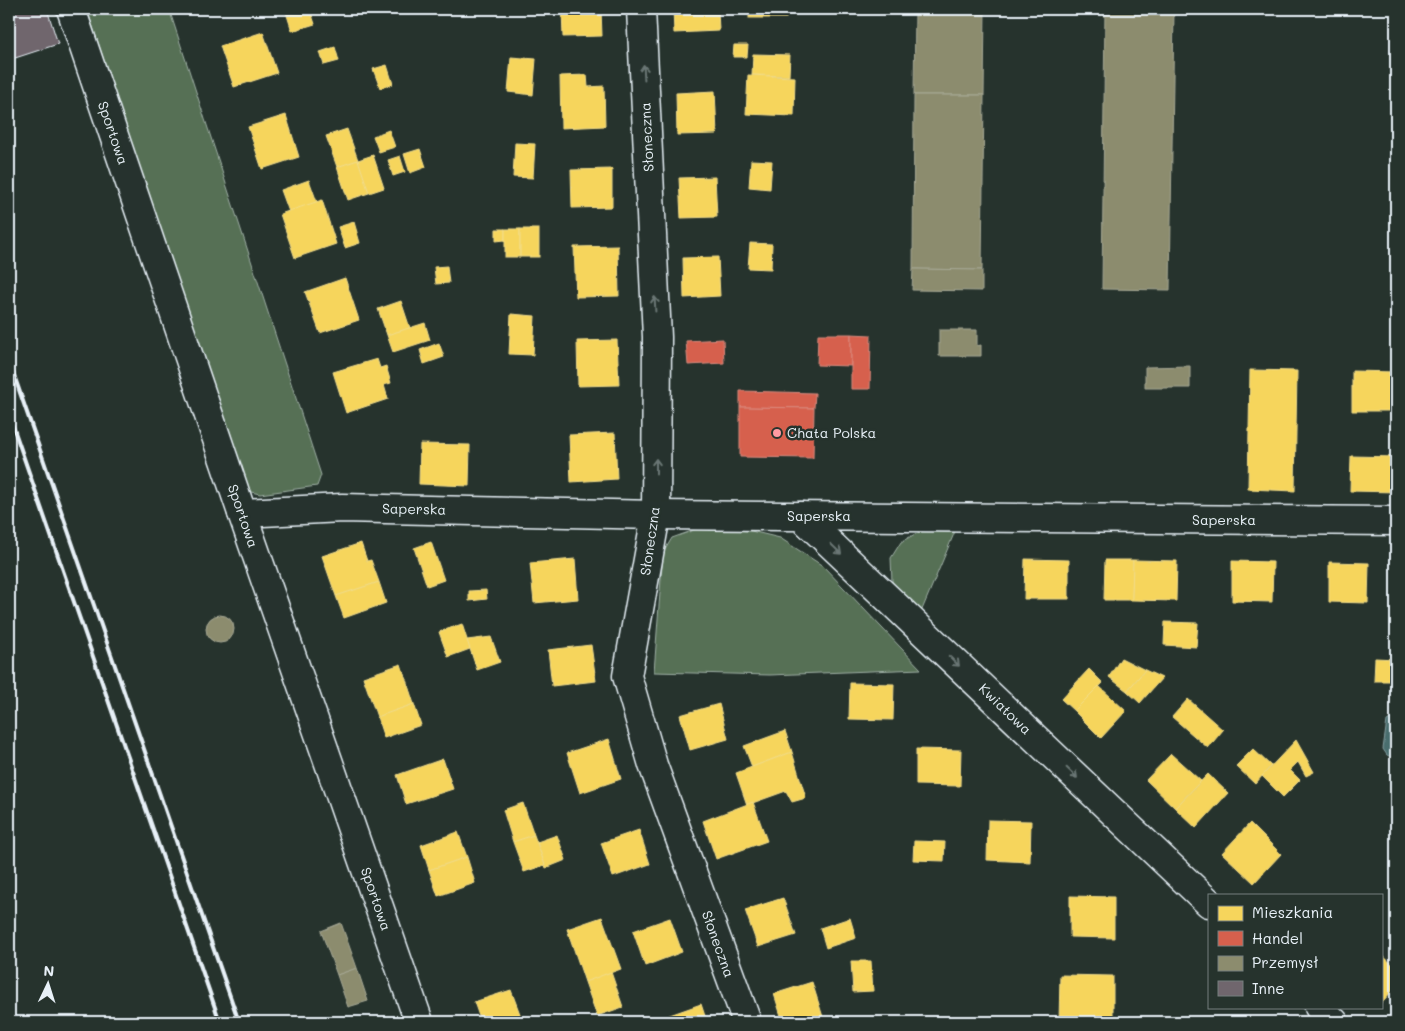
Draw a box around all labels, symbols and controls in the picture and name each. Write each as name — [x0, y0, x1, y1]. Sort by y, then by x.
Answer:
one-way arrow — [639, 64, 649, 80]
street label: Sportowa — [94, 99, 133, 167]
street label: Słoneczna — [635, 102, 658, 172]
one-way arrow — [650, 296, 659, 312]
place label: Chata Polska — [787, 423, 876, 442]
marker: Chata Polska — [771, 427, 783, 439]
one-way arrow — [651, 459, 661, 475]
street label: Sportowa — [224, 482, 263, 550]
street label: Saperska — [382, 498, 446, 519]
street label: Słoneczna — [635, 505, 664, 577]
street label: Saperska — [787, 506, 851, 525]
street label: Saperska — [1192, 510, 1256, 529]
one-way arrow — [830, 543, 843, 555]
one-way arrow — [948, 655, 961, 667]
street label: Kwiatowa — [975, 679, 1036, 739]
one-way arrow — [1066, 767, 1079, 779]
street label: Sportowa — [357, 865, 396, 933]
legend — [1208, 894, 1382, 1008]
text: Mieszkania — [1252, 902, 1333, 922]
street label: Słoneczna — [698, 908, 739, 980]
text: Handel — [1252, 928, 1303, 948]
text: Przemysł — [1252, 952, 1318, 972]
north arrow — [22, 958, 72, 1008]
text: N — [43, 961, 55, 980]
text: Inne — [1252, 978, 1284, 998]

